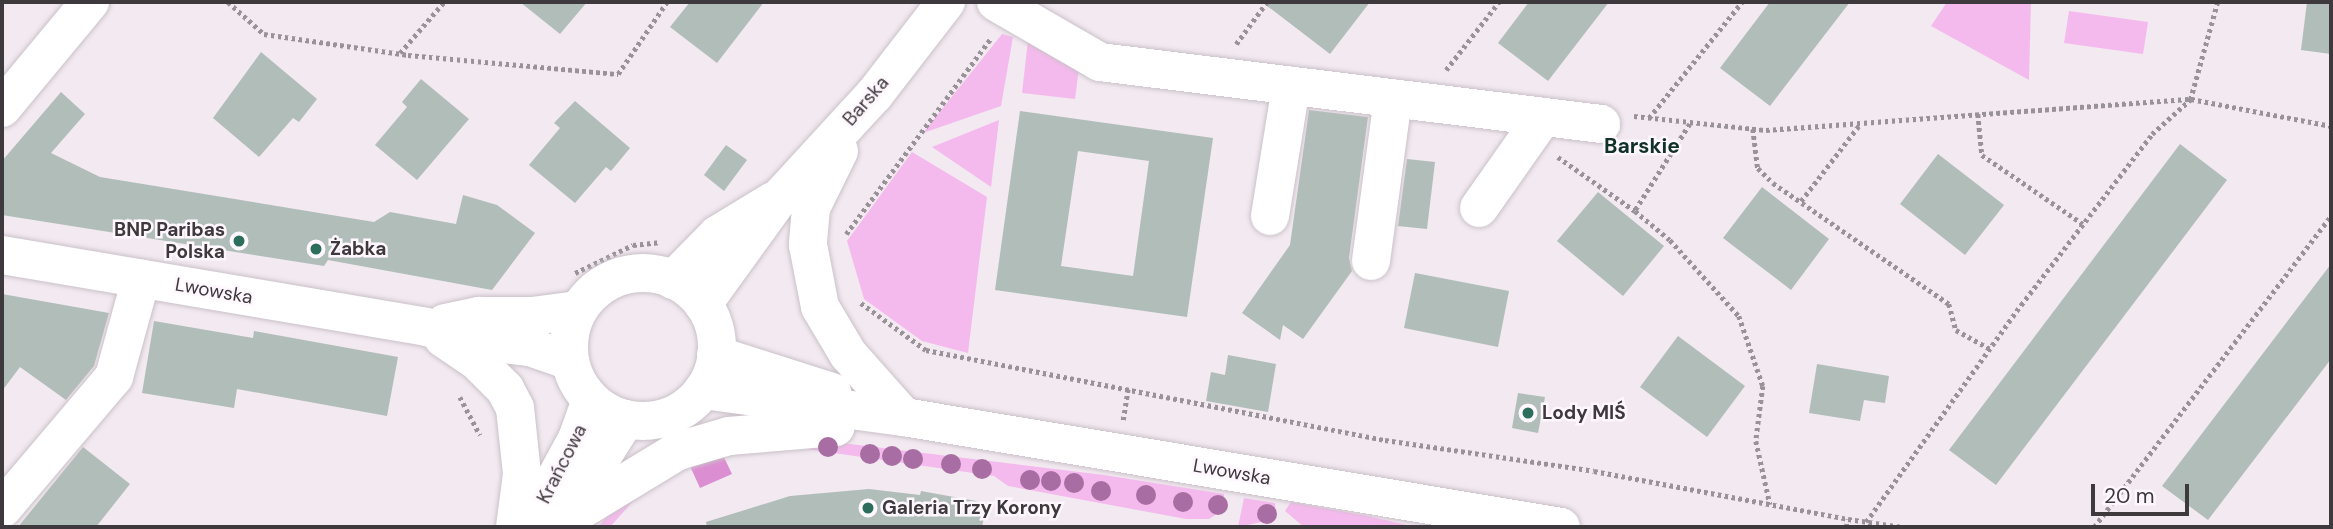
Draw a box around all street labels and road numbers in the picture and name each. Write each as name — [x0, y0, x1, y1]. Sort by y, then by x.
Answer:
street label: Barska — [838, 72, 894, 130]
street label: Lwowska — [173, 273, 255, 309]
street label: Krańcowa — [532, 421, 592, 507]
street label: Lwowska — [1191, 454, 1273, 490]

